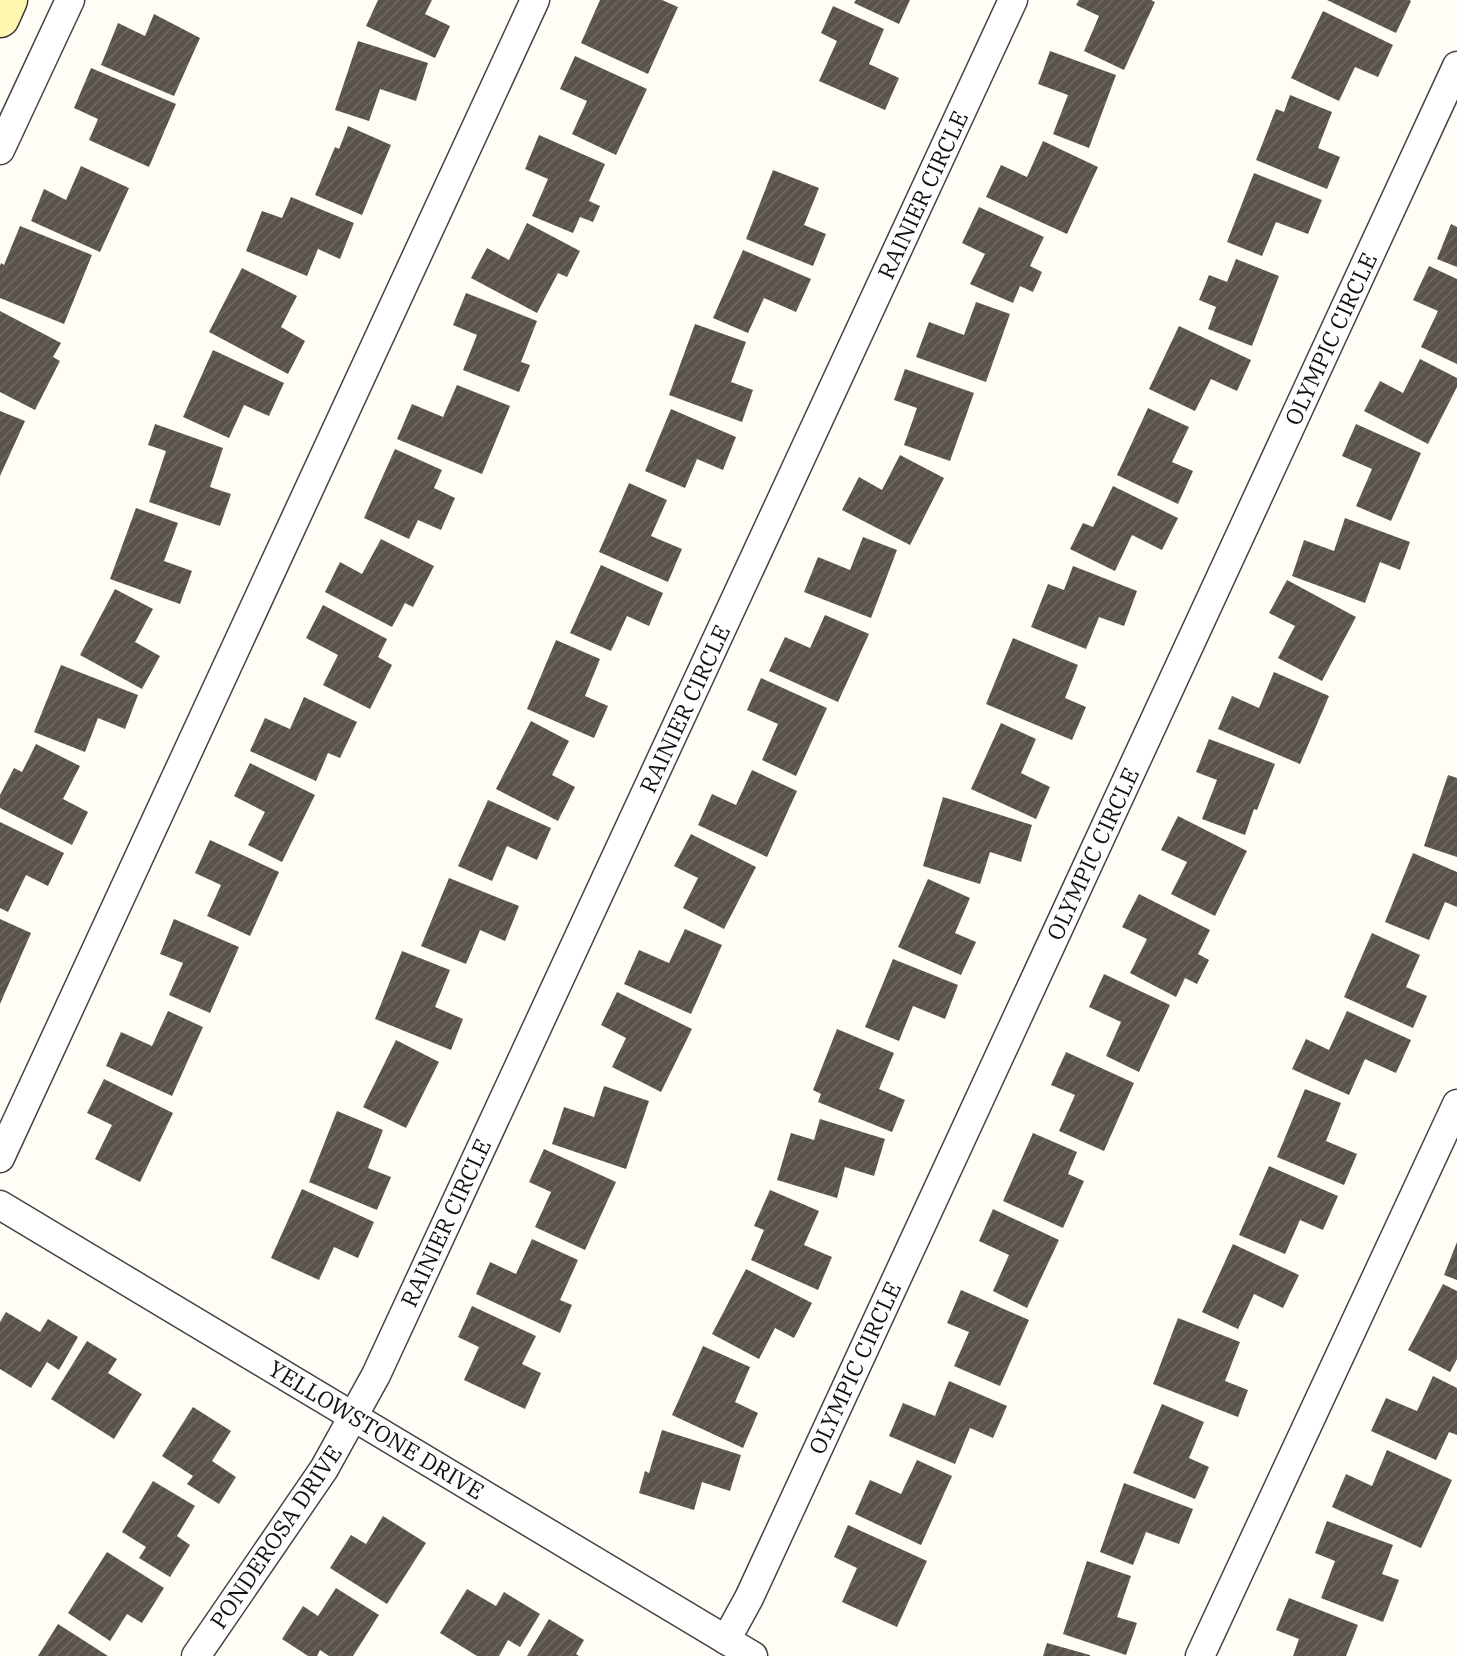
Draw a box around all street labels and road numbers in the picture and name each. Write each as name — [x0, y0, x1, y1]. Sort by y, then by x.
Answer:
street label: RAINIER CIRCLE — [870, 106, 974, 284]
street label: OLYMPIC CIRCLE — [1277, 247, 1383, 430]
street label: RAINIER CIRCLE — [632, 620, 736, 798]
street label: OLYMPIC CIRCLE — [1039, 762, 1145, 945]
street label: RAINIER CIRCLE — [393, 1134, 497, 1312]
street label: OLYMPIC CIRCLE — [801, 1276, 907, 1459]
street label: YELLOWSTONE DRIVE — [263, 1353, 490, 1506]
street label: PONDEROSA DRIVE — [202, 1439, 348, 1634]

